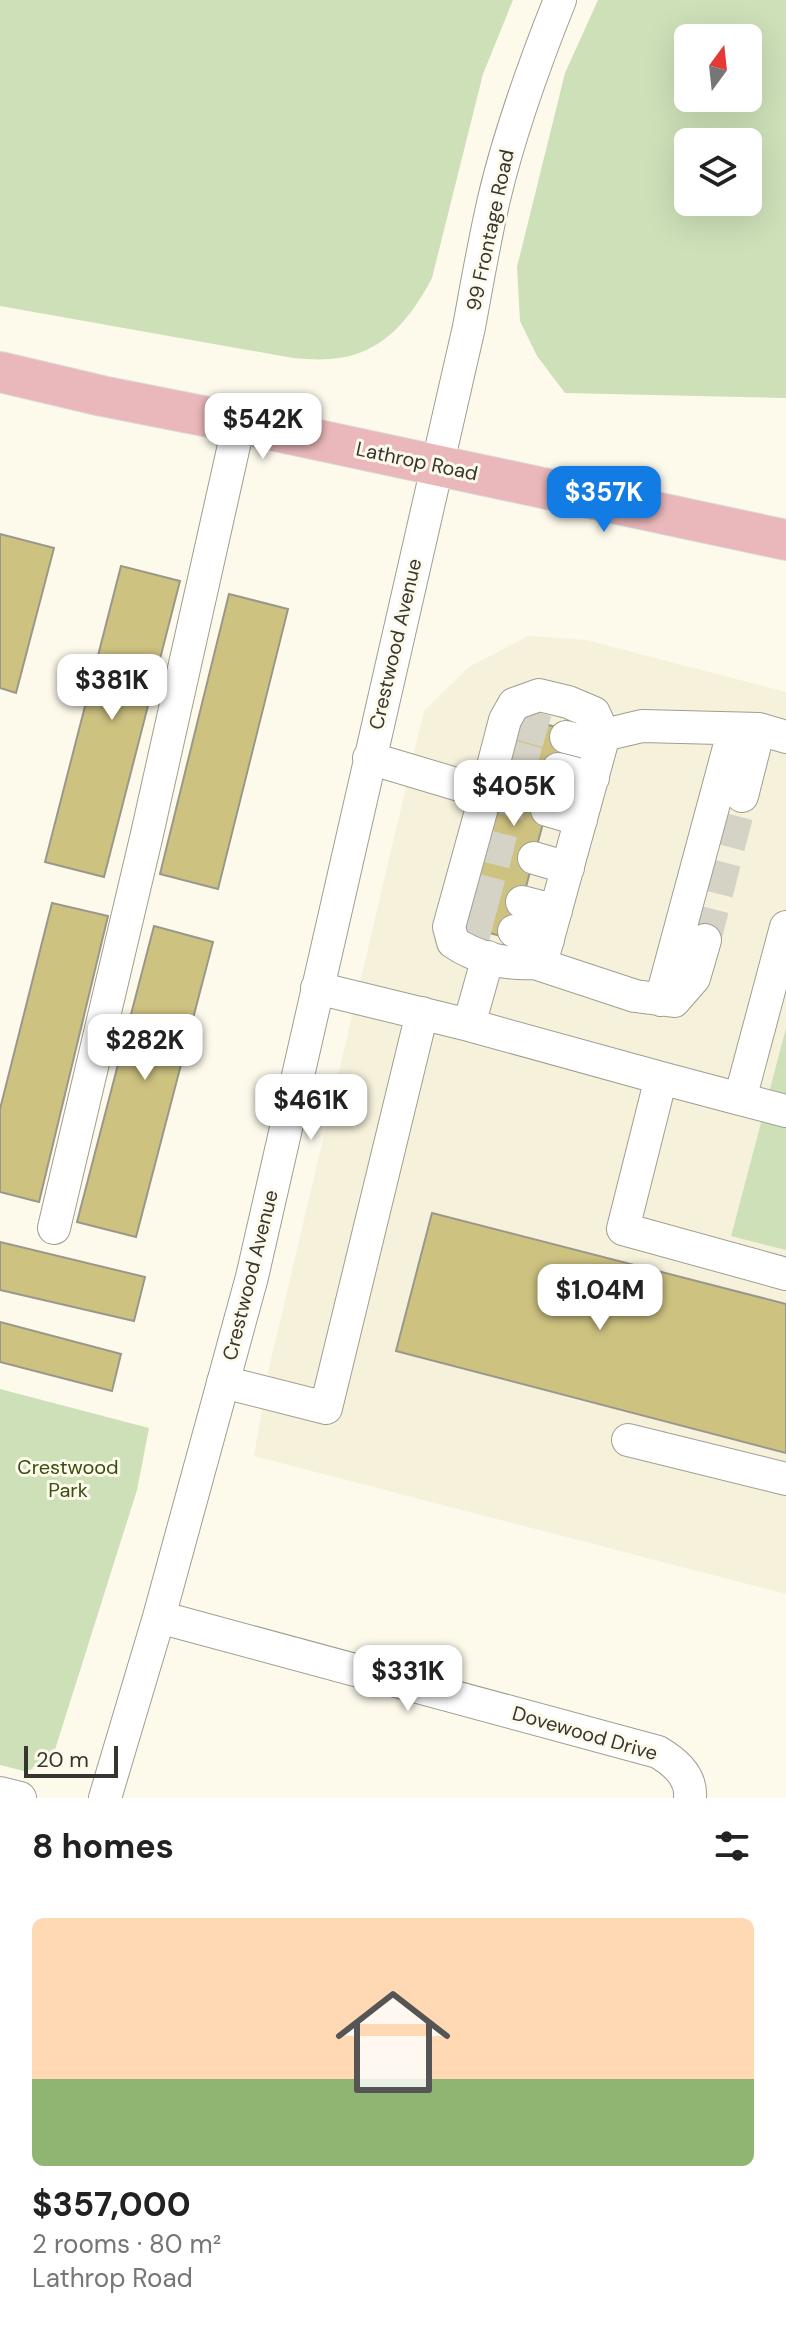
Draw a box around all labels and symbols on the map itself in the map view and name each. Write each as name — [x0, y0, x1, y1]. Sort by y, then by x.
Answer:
north arrow — [674, 24, 762, 112]
street label: 99 Frontage Road — [460, 147, 520, 313]
pin: $542K — [207, 393, 319, 461]
street label: Lathrop Road — [354, 435, 480, 487]
pin: $357K — [548, 466, 660, 534]
street label: Crestwood Avenue — [363, 556, 427, 732]
pin: $381K — [56, 654, 168, 722]
pin: $405K — [458, 760, 570, 828]
pin: $282K — [89, 1014, 201, 1082]
pin: $461K — [255, 1074, 367, 1142]
street label: Crestwood Avenue — [216, 1187, 284, 1363]
pin: $1.04M — [535, 1264, 665, 1332]
park label: Crestwood Park — [17, 1454, 119, 1503]
pin: $331K — [352, 1645, 464, 1713]
street label: Dovewood Drive — [509, 1700, 661, 1766]
scale bar — [24, 1742, 118, 1778]

